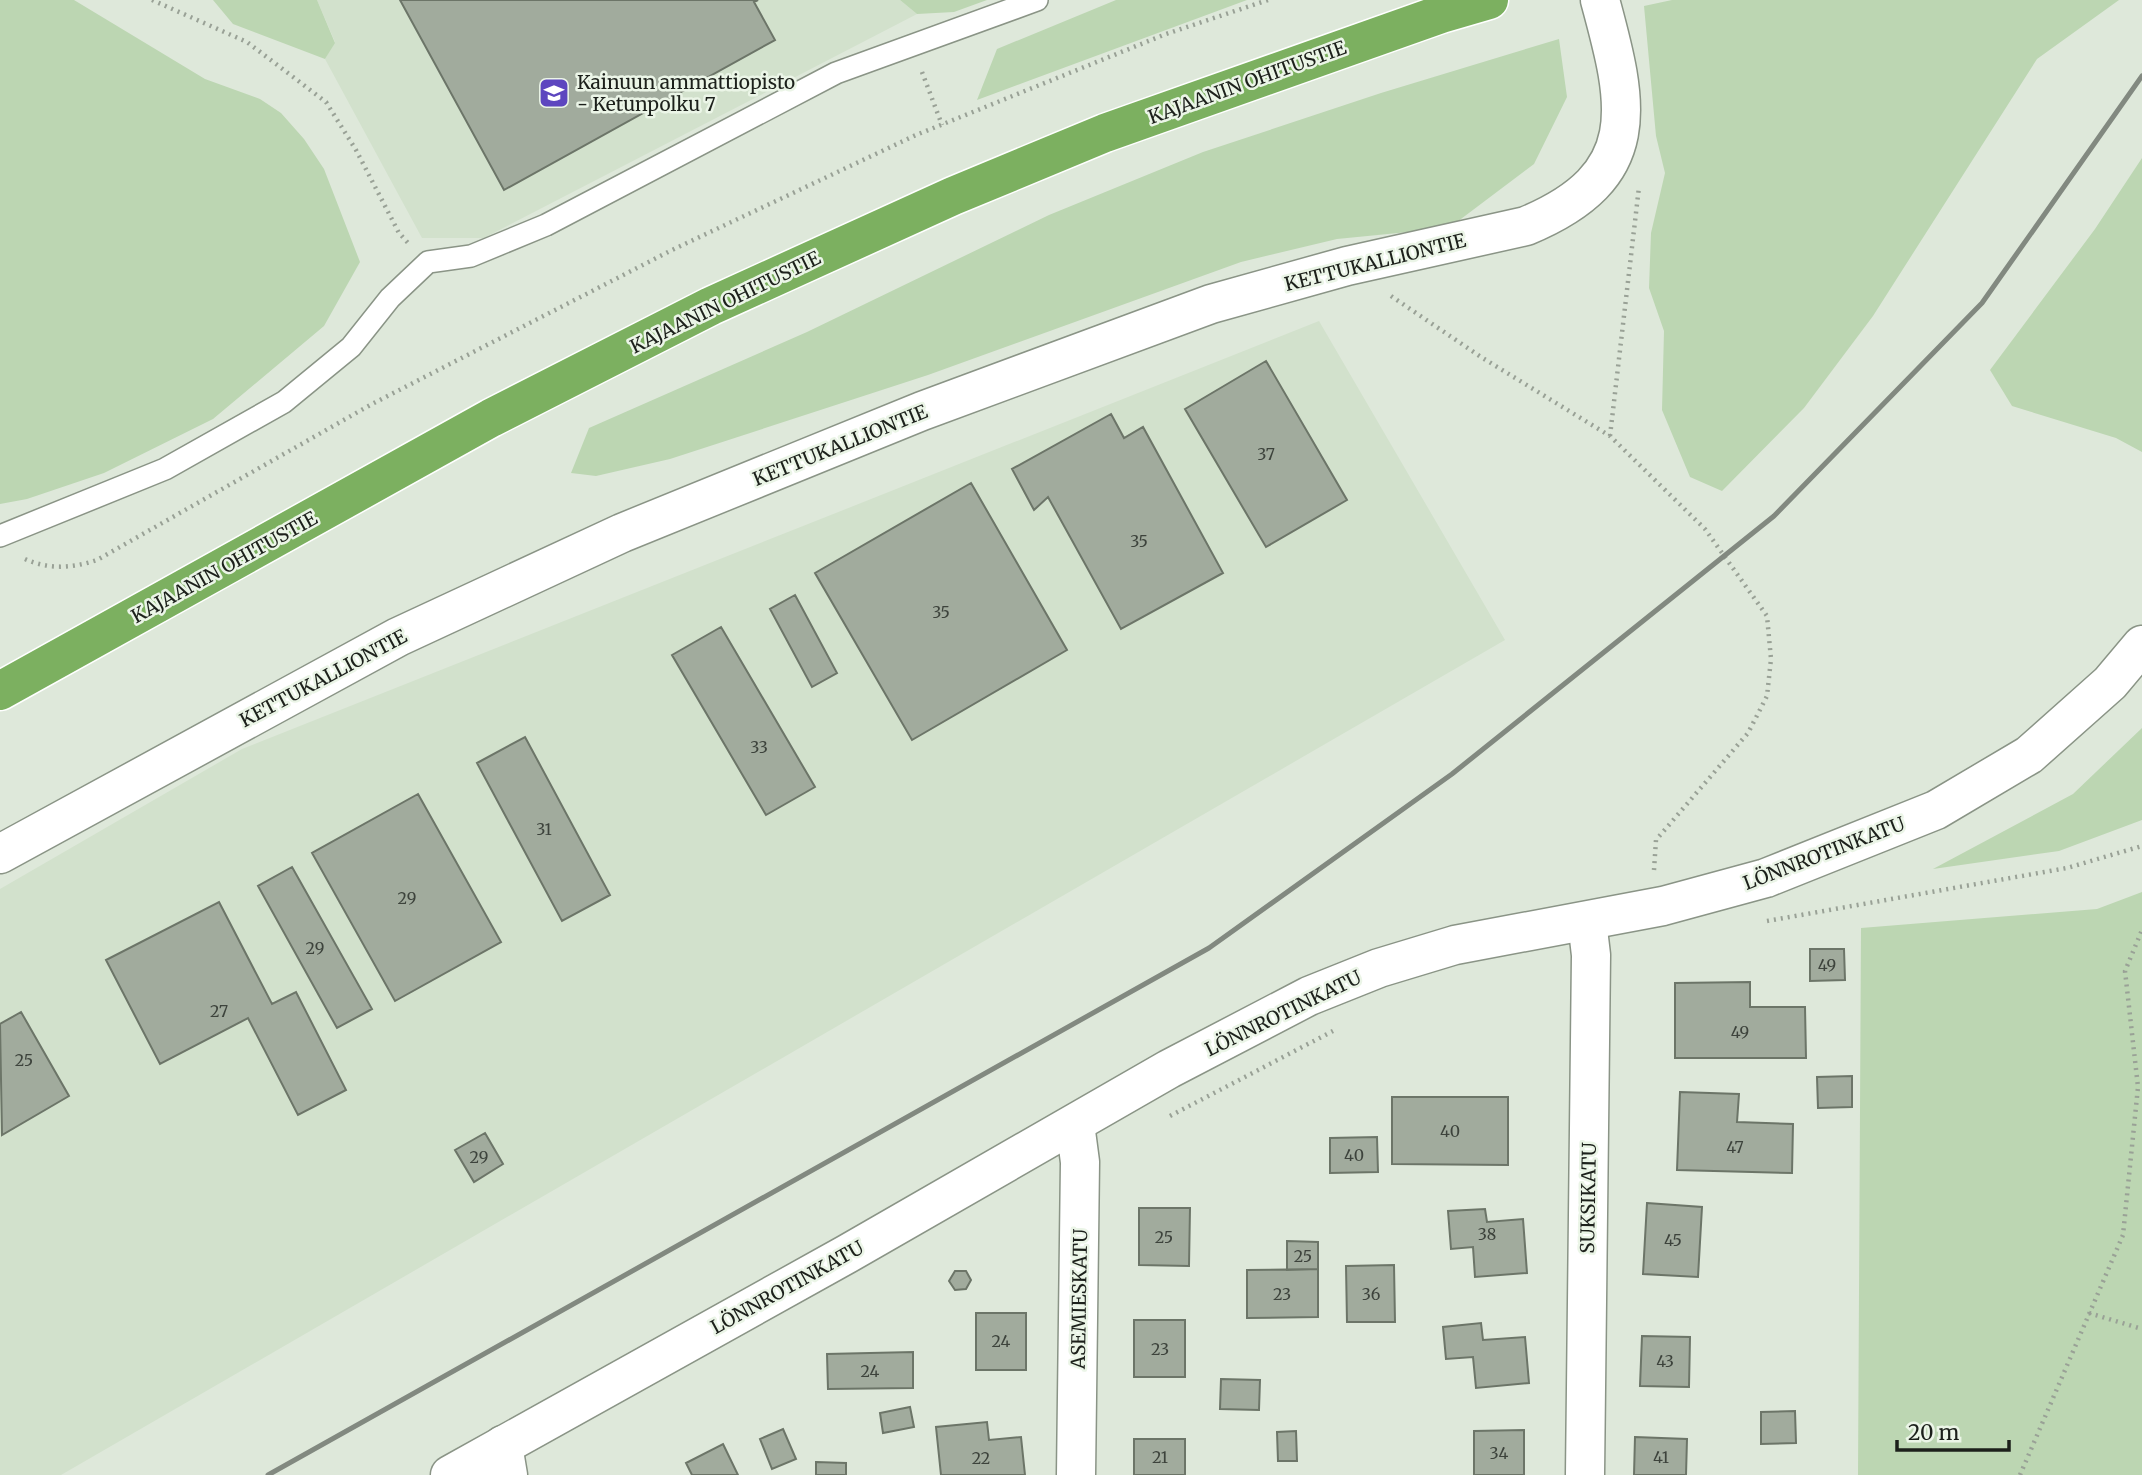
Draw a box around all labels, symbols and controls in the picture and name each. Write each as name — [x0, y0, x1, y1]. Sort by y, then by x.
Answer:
street label: KAJAANIN OHITUSTIE — [1145, 35, 1349, 129]
place label: Kainuun ammattiopisto - Ketunpolku 7 — [577, 70, 795, 116]
school or university icon: Kainuun ammattiopisto - Ketunpolku 7 — [537, 76, 571, 110]
street label: KETTUKALLIONTIE — [1282, 228, 1468, 296]
street label: KAJAANIN OHITUSTIE — [626, 245, 824, 359]
street label: KETTUKALLIONTIE — [749, 399, 931, 491]
house number: 37 — [1257, 444, 1275, 464]
street label: KAJAANIN OHITUSTIE — [127, 506, 321, 628]
house number: 35 — [1130, 531, 1148, 551]
house number: 35 — [932, 602, 950, 622]
street label: KETTUKALLIONTIE — [235, 624, 411, 732]
house number: 33 — [750, 737, 768, 757]
street label: LÖNNROTINKATU — [1740, 811, 1908, 895]
house number: 31 — [536, 819, 552, 839]
house number: 29 — [398, 888, 416, 908]
house number: 29 — [306, 938, 324, 958]
house number: 49 — [1818, 955, 1836, 975]
street label: LÖNNROTINKATU — [1201, 965, 1365, 1061]
house number: 27 — [210, 1001, 228, 1021]
house number: 49 — [1731, 1022, 1749, 1042]
house number: 25 — [15, 1050, 33, 1070]
house number: 40 — [1440, 1121, 1460, 1141]
house number: 47 — [1726, 1137, 1744, 1157]
street label: SUKSIKATU — [1575, 1142, 1601, 1254]
house number: 40 — [1344, 1145, 1364, 1165]
house number: 29 — [470, 1147, 488, 1167]
house number: 38 — [1478, 1224, 1496, 1244]
house number: 25 — [1155, 1227, 1173, 1247]
street label: ASEMIESKATU — [1066, 1229, 1092, 1370]
house number: 45 — [1664, 1230, 1682, 1250]
street label: LÖNNROTINKATU — [706, 1235, 868, 1339]
house number: 25 — [1294, 1246, 1312, 1266]
house number: 23 — [1273, 1284, 1291, 1304]
house number: 36 — [1362, 1284, 1381, 1304]
house number: 24 — [992, 1331, 1011, 1351]
house number: 23 — [1151, 1339, 1169, 1359]
house number: 43 — [1656, 1351, 1674, 1371]
house number: 24 — [861, 1361, 880, 1381]
scale bar — [1897, 1408, 2009, 1452]
text: 20 m — [1908, 1419, 1960, 1446]
house number: 34 — [1490, 1443, 1509, 1463]
house number: 21 — [1152, 1447, 1168, 1467]
house number: 41 — [1653, 1447, 1669, 1467]
house number: 22 — [972, 1448, 990, 1468]

